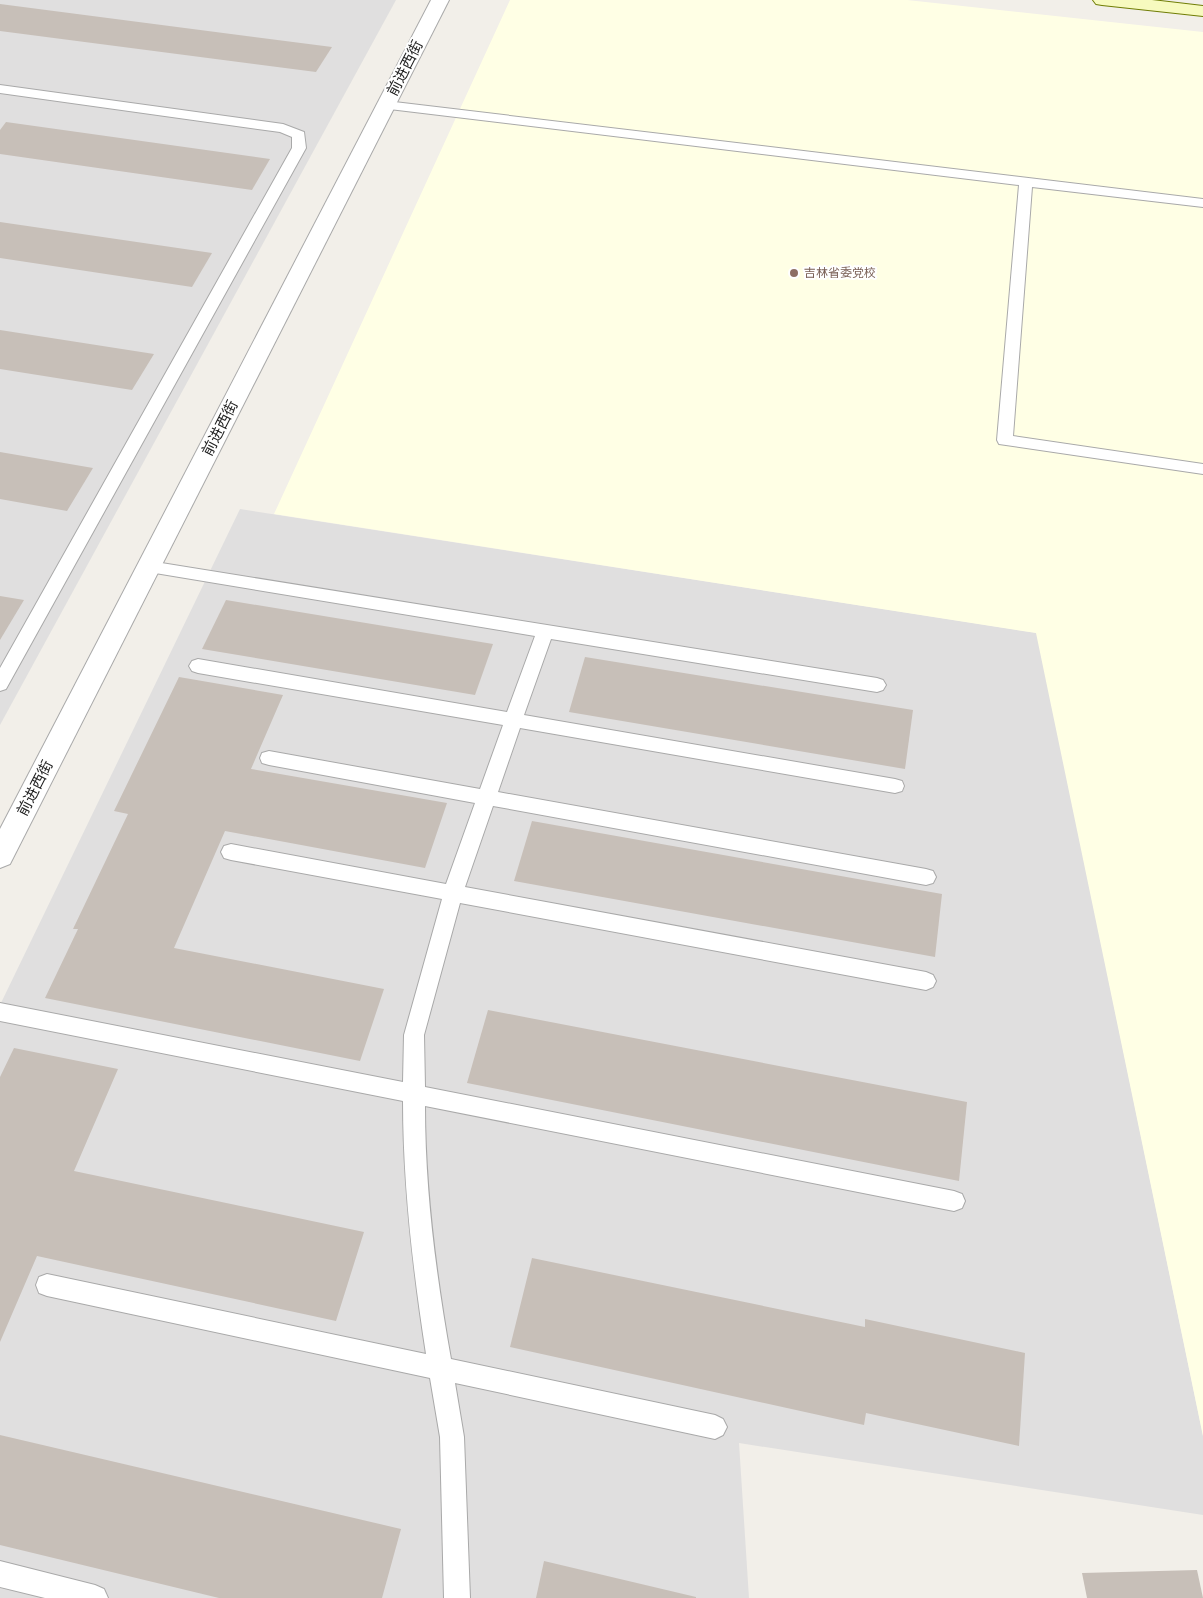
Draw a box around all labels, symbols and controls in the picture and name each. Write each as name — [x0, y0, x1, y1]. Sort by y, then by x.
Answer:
street label: 前进西街 — [383, 37, 427, 99]
place label: 吉林省委党校 — [804, 266, 876, 280]
marker: 吉林省委党校 — [788, 267, 800, 279]
street label: 前进西街 — [198, 397, 242, 459]
street label: 前进西街 — [13, 757, 57, 819]

